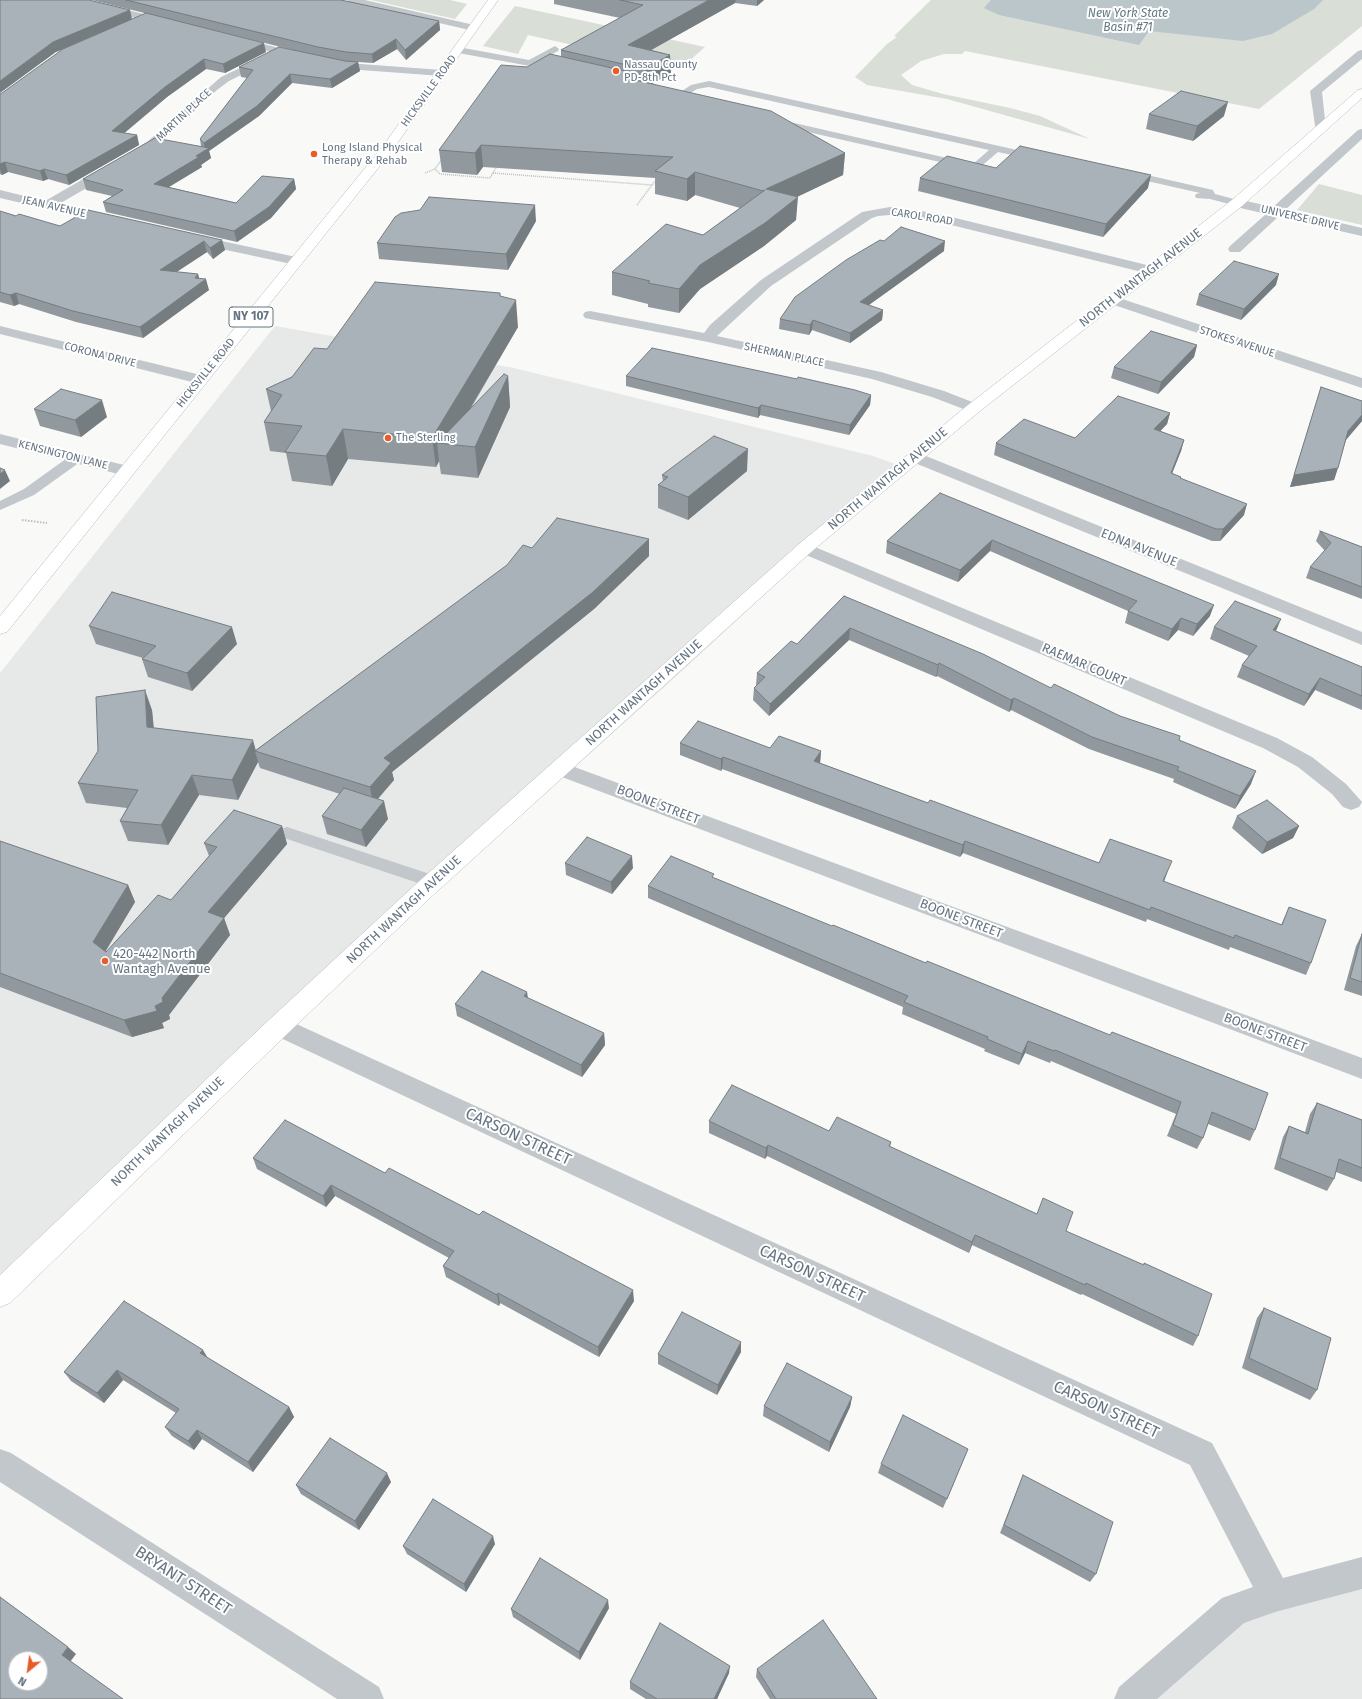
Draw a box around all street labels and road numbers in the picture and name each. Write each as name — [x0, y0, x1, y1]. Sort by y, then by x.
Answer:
street label: HICKSVILLE ROAD — [399, 52, 459, 130]
street label: MARTIN PLACE — [154, 86, 214, 144]
street label: JEAN AVENUE — [21, 193, 87, 221]
street label: UNIVERSE DRIVE — [1259, 203, 1341, 233]
street label: CAROL ROAD — [890, 206, 954, 228]
street label: NORTH WANTAGH AVENUE — [1077, 225, 1205, 331]
road number: NY 107 — [229, 307, 273, 327]
street label: STOKES AVENUE — [1198, 324, 1276, 360]
street label: HICKSVILLE ROAD — [174, 336, 238, 410]
street label: CORONA DRIVE — [63, 340, 137, 370]
street label: SHERMAN PLACE — [743, 340, 825, 370]
street label: NORTH WANTAGH AVENUE — [825, 424, 951, 534]
street label: KENSINGTON LANE — [17, 437, 109, 473]
street label: EDNA AVENUE — [1099, 526, 1179, 570]
street label: NORTH WANTAGH AVENUE — [583, 637, 705, 749]
street label: RAEMAR COURT — [1039, 640, 1129, 690]
street label: BOONE STREET — [615, 782, 701, 828]
street label: NORTH WANTAGH AVENUE — [343, 853, 465, 967]
street label: BOONE STREET — [918, 896, 1004, 942]
street label: BOONE STREET — [1222, 1010, 1308, 1056]
street label: NORTH WANTAGH AVENUE — [108, 1074, 228, 1190]
street label: CARSON STREET — [462, 1104, 574, 1170]
street label: CARSON STREET — [756, 1241, 868, 1307]
street label: CARSON STREET — [1050, 1377, 1162, 1443]
street label: BRYANT STREET — [131, 1543, 235, 1619]

